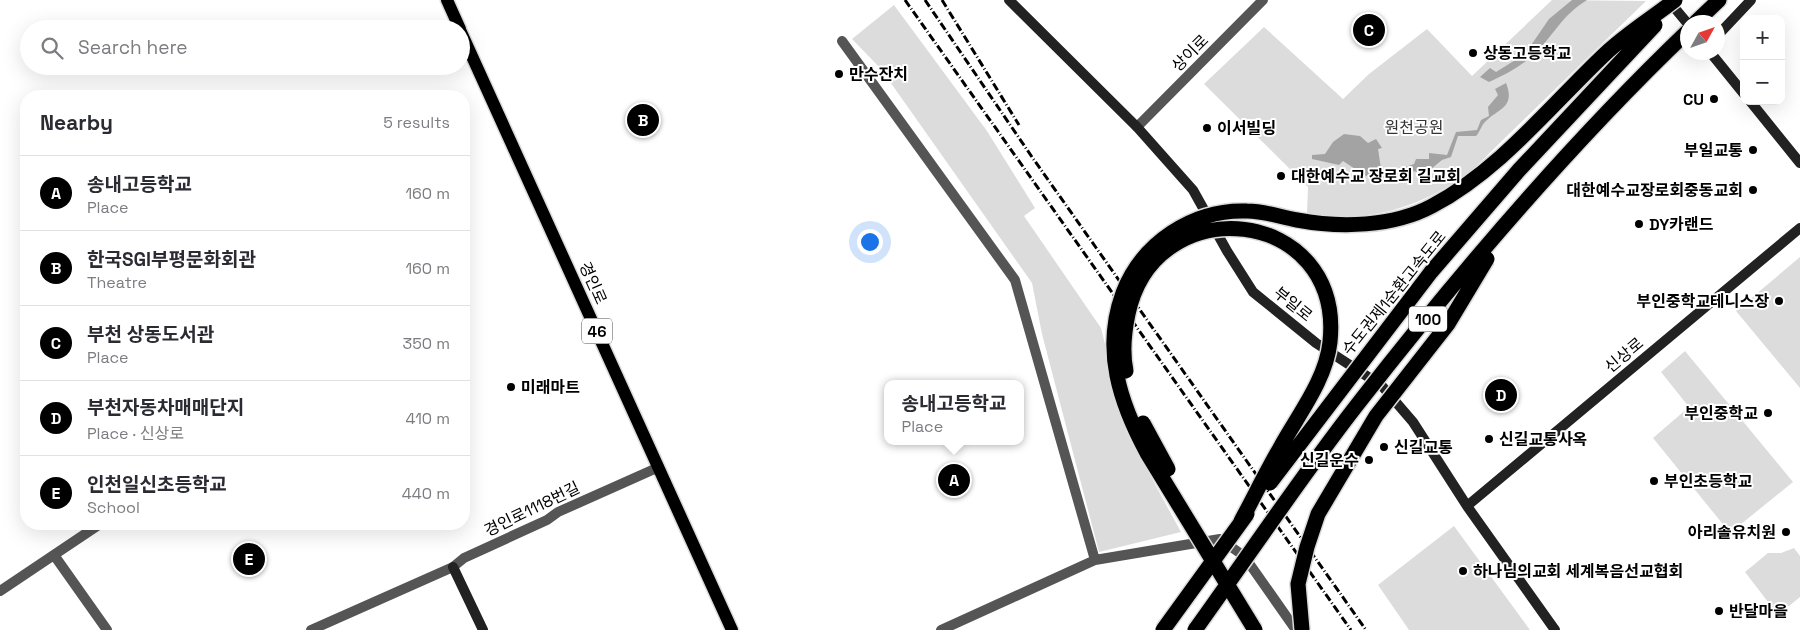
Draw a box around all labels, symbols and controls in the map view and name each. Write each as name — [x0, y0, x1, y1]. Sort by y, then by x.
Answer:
pin: C — [1353, 11, 1385, 49]
north arrow — [1680, 15, 1725, 60]
map controls — [1740, 15, 1785, 105]
button: + — [1740, 15, 1785, 60]
search box — [20, 20, 470, 75]
street label: 상이로 — [1167, 30, 1213, 76]
icon: search — [38, 34, 66, 62]
text: Search here — [78, 35, 188, 60]
place label: 상동고등학교 — [1483, 43, 1572, 64]
marker: 상동고등학교 — [1467, 47, 1479, 59]
button: − — [1740, 60, 1785, 105]
place label: 만수잔치 — [849, 64, 908, 85]
marker: 만수잔치 — [833, 68, 845, 80]
place label: CU — [1683, 89, 1704, 110]
marker: CU — [1708, 93, 1720, 105]
pin: B — [627, 101, 659, 139]
text: Nearby — [40, 109, 113, 136]
text: 5 results — [383, 112, 450, 133]
park label: 원천공원 — [1385, 117, 1443, 138]
place label: 이서빌딩 — [1217, 118, 1276, 139]
marker: 이서빌딩 — [1201, 122, 1213, 134]
place label: 부일교통 — [1684, 140, 1743, 161]
marker: 부일교통 — [1747, 144, 1759, 156]
place label: 대한예수교 장로회 길교회 — [1291, 166, 1461, 187]
marker: 대한예수교 장로회 길교회 — [1275, 170, 1287, 182]
text: 송내고등학교 — [87, 172, 192, 197]
place label: 대한예수교장로회중동교회 — [1566, 180, 1743, 201]
text: A — [51, 183, 61, 204]
text: 160 m — [405, 183, 450, 204]
marker: 대한예수교장로회중동교회 — [1747, 184, 1759, 196]
text: Place — [87, 197, 129, 218]
place label: DY카랜드 — [1649, 214, 1714, 235]
marker: DY카랜드 — [1633, 218, 1645, 230]
street label: 수도권제1순환고속도로 — [1337, 226, 1451, 359]
your location — [857, 229, 883, 255]
text: 한국SGI부평문화회관 — [87, 247, 256, 272]
text: B — [51, 258, 61, 279]
text: 160 m — [405, 258, 450, 279]
street label: 경인로 — [574, 259, 612, 308]
text: Theatre — [87, 272, 147, 293]
street label: 부일로 — [1269, 282, 1317, 326]
place label: 부인중학교테니스장 — [1637, 291, 1769, 312]
marker: 부인중학교테니스장 — [1773, 295, 1785, 307]
road number: 100 — [1409, 306, 1447, 332]
road number: 46 — [582, 318, 612, 344]
text: 부천 상동도서관 — [87, 322, 214, 347]
text: C — [51, 333, 61, 354]
text: 350 m — [403, 333, 450, 354]
street label: 신상로 — [1600, 333, 1648, 377]
text: Place — [87, 347, 129, 368]
pin: D — [1485, 376, 1517, 414]
place label: 미래마트 — [521, 377, 580, 398]
popup — [884, 380, 1024, 445]
marker: 미래마트 — [505, 381, 517, 393]
text: 송내고등학교 — [902, 391, 1006, 416]
text: 부천자동차매매단지 — [87, 395, 244, 420]
place label: 부인중학교 — [1684, 403, 1758, 424]
marker: 부인중학교 — [1762, 407, 1774, 419]
text: D — [51, 408, 61, 429]
text: 410 m — [406, 408, 450, 429]
text: Place — [902, 416, 943, 437]
text: Place · 신상로 — [87, 423, 184, 444]
place label: 신길교통사옥 — [1499, 429, 1587, 450]
marker: 신길교통사옥 — [1483, 433, 1495, 445]
place label: 신길교통 — [1394, 437, 1453, 458]
marker: 신길교통 — [1378, 441, 1390, 453]
place label: 신길운수 — [1300, 450, 1359, 471]
marker: 신길운수 — [1363, 454, 1375, 466]
pin: A — [938, 461, 970, 499]
place label: 부인초등학교 — [1664, 471, 1753, 492]
text: 인천일신초등학교 — [87, 472, 227, 497]
marker: 부인초등학교 — [1648, 475, 1660, 487]
street label: 경인로1118번길 — [481, 477, 583, 541]
text: E — [52, 483, 60, 504]
text: 440 m — [402, 483, 450, 504]
text: School — [87, 497, 140, 518]
place label: 아리솔유치원 — [1688, 522, 1776, 543]
marker: 아리솔유치원 — [1780, 526, 1792, 538]
pin: E — [233, 540, 265, 578]
place label: 하나님의교회 세계복음선교협회 — [1473, 561, 1683, 582]
marker: 하나님의교회 세계복음선교협회 — [1457, 565, 1469, 577]
place label: 반달마을 — [1729, 601, 1788, 622]
marker: 반달마을 — [1713, 605, 1725, 617]

